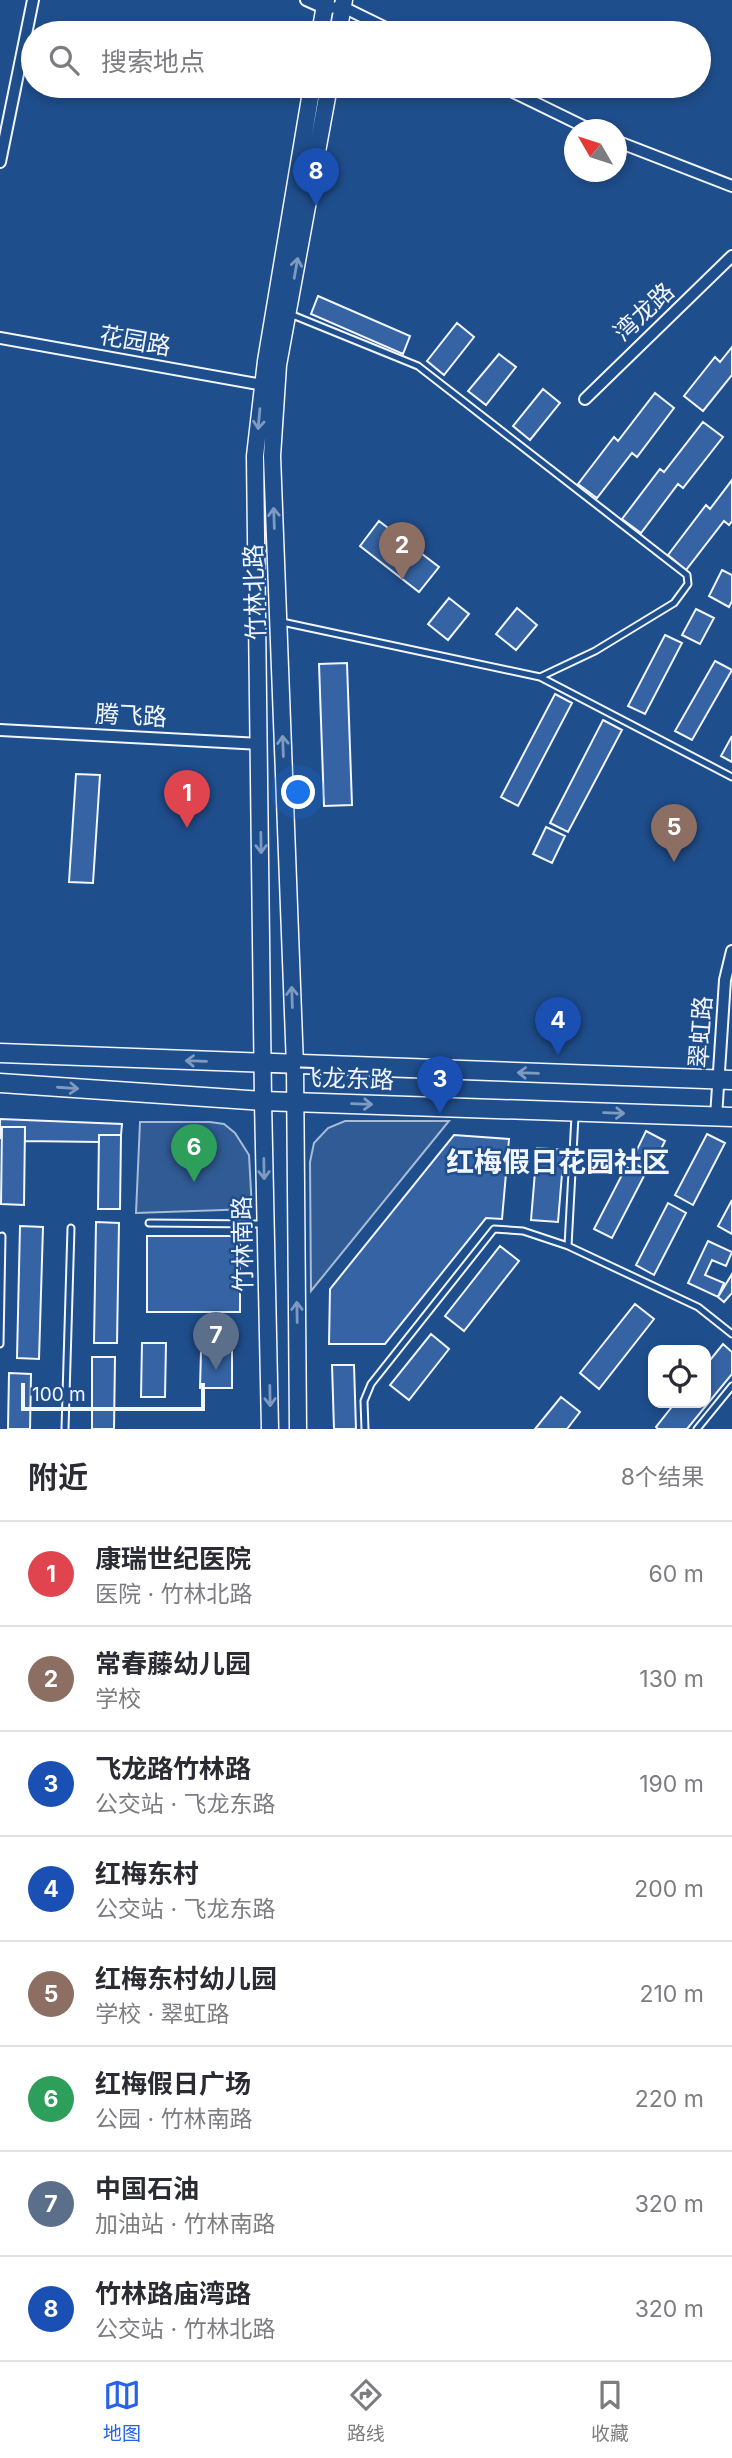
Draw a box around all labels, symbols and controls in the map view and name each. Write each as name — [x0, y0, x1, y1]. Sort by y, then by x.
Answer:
search box — [21, 21, 711, 98]
icon: search — [45, 41, 83, 79]
text: 搜索地点 — [101, 46, 205, 77]
north arrow — [564, 119, 627, 182]
pin: 8 — [293, 148, 339, 206]
one-way arrow — [290, 257, 303, 280]
street label: 湾龙路 — [607, 276, 680, 347]
street label: 花园路 — [97, 320, 173, 361]
one-way arrow — [252, 407, 265, 430]
one-way arrow — [268, 507, 281, 530]
pin: 2 — [379, 522, 425, 580]
street label: 竹林北路 — [238, 544, 271, 640]
street label: 腾飞路 — [94, 699, 168, 732]
one-way arrow — [277, 734, 290, 757]
pin: 1 — [164, 770, 210, 828]
your location — [281, 775, 315, 809]
pin: 5 — [651, 804, 697, 862]
one-way arrow — [255, 831, 268, 854]
one-way arrow — [286, 986, 299, 1009]
street label: 翠虹路 — [684, 995, 717, 1069]
pin: 4 — [535, 997, 581, 1055]
one-way arrow — [185, 1055, 208, 1068]
pin: 3 — [417, 1056, 463, 1114]
street label: 飞龙东路 — [298, 1062, 394, 1095]
one-way arrow — [516, 1067, 539, 1080]
one-way arrow — [56, 1082, 79, 1095]
one-way arrow — [350, 1097, 373, 1110]
one-way arrow — [602, 1107, 625, 1120]
pin: 6 — [171, 1124, 217, 1182]
district label: 红梅假日花园社区 — [446, 1145, 670, 1179]
one-way arrow — [258, 1157, 271, 1180]
street label: 竹林南路 — [227, 1196, 258, 1292]
one-way arrow — [290, 1301, 303, 1324]
pin: 7 — [193, 1312, 239, 1370]
map controls — [648, 1345, 711, 1408]
button: locate — [648, 1345, 711, 1408]
scale bar — [21, 1380, 205, 1412]
text: 100 m — [32, 1383, 86, 1406]
one-way arrow — [263, 1385, 276, 1408]
text: 附近 — [28, 1459, 88, 1495]
text: 8个结果 — [621, 1463, 704, 1491]
text: 康瑞世纪医院 — [95, 1543, 251, 1574]
text: 1 — [46, 1560, 56, 1588]
text: 60 m — [649, 1560, 704, 1588]
text: 医院 · 竹林北路 — [95, 1580, 253, 1608]
text: 常春藤幼儿园 — [95, 1648, 251, 1679]
text: 2 — [44, 1665, 58, 1693]
text: 130 m — [639, 1665, 704, 1693]
text: 学校 — [95, 1685, 141, 1713]
text: 飞龙路竹林路 — [95, 1753, 251, 1784]
text: 3 — [44, 1770, 58, 1798]
text: 190 m — [639, 1770, 704, 1798]
text: 公交站 · 飞龙东路 — [95, 1790, 276, 1818]
text: 红梅东村 — [95, 1858, 199, 1889]
text: 4 — [43, 1875, 59, 1903]
text: 200 m — [634, 1875, 704, 1903]
text: 公交站 · 飞龙东路 — [95, 1895, 276, 1923]
text: 红梅东村幼儿园 — [95, 1963, 277, 1994]
text: 5 — [44, 1980, 58, 2008]
text: 210 m — [639, 1980, 704, 2008]
text: 学校 · 翠虹路 — [95, 2000, 230, 2028]
text: 红梅假日广场 — [95, 2068, 251, 2099]
text: 6 — [44, 2085, 58, 2113]
text: 220 m — [635, 2085, 704, 2113]
text: 公园 · 竹林南路 — [95, 2105, 253, 2133]
text: 中国石油 — [95, 2173, 199, 2204]
text: 7 — [44, 2190, 58, 2218]
text: 320 m — [635, 2190, 704, 2218]
text: 加油站 · 竹林南路 — [95, 2210, 276, 2238]
text: 竹林路庙湾路 — [95, 2278, 251, 2309]
text: 8 — [44, 2295, 58, 2323]
text: 320 m — [635, 2295, 704, 2323]
text: 公交站 · 竹林北路 — [95, 2315, 276, 2343]
tab: 地图 — [103, 2376, 141, 2445]
tab: 路线 — [347, 2376, 385, 2445]
tab: 收藏 — [591, 2376, 629, 2445]

